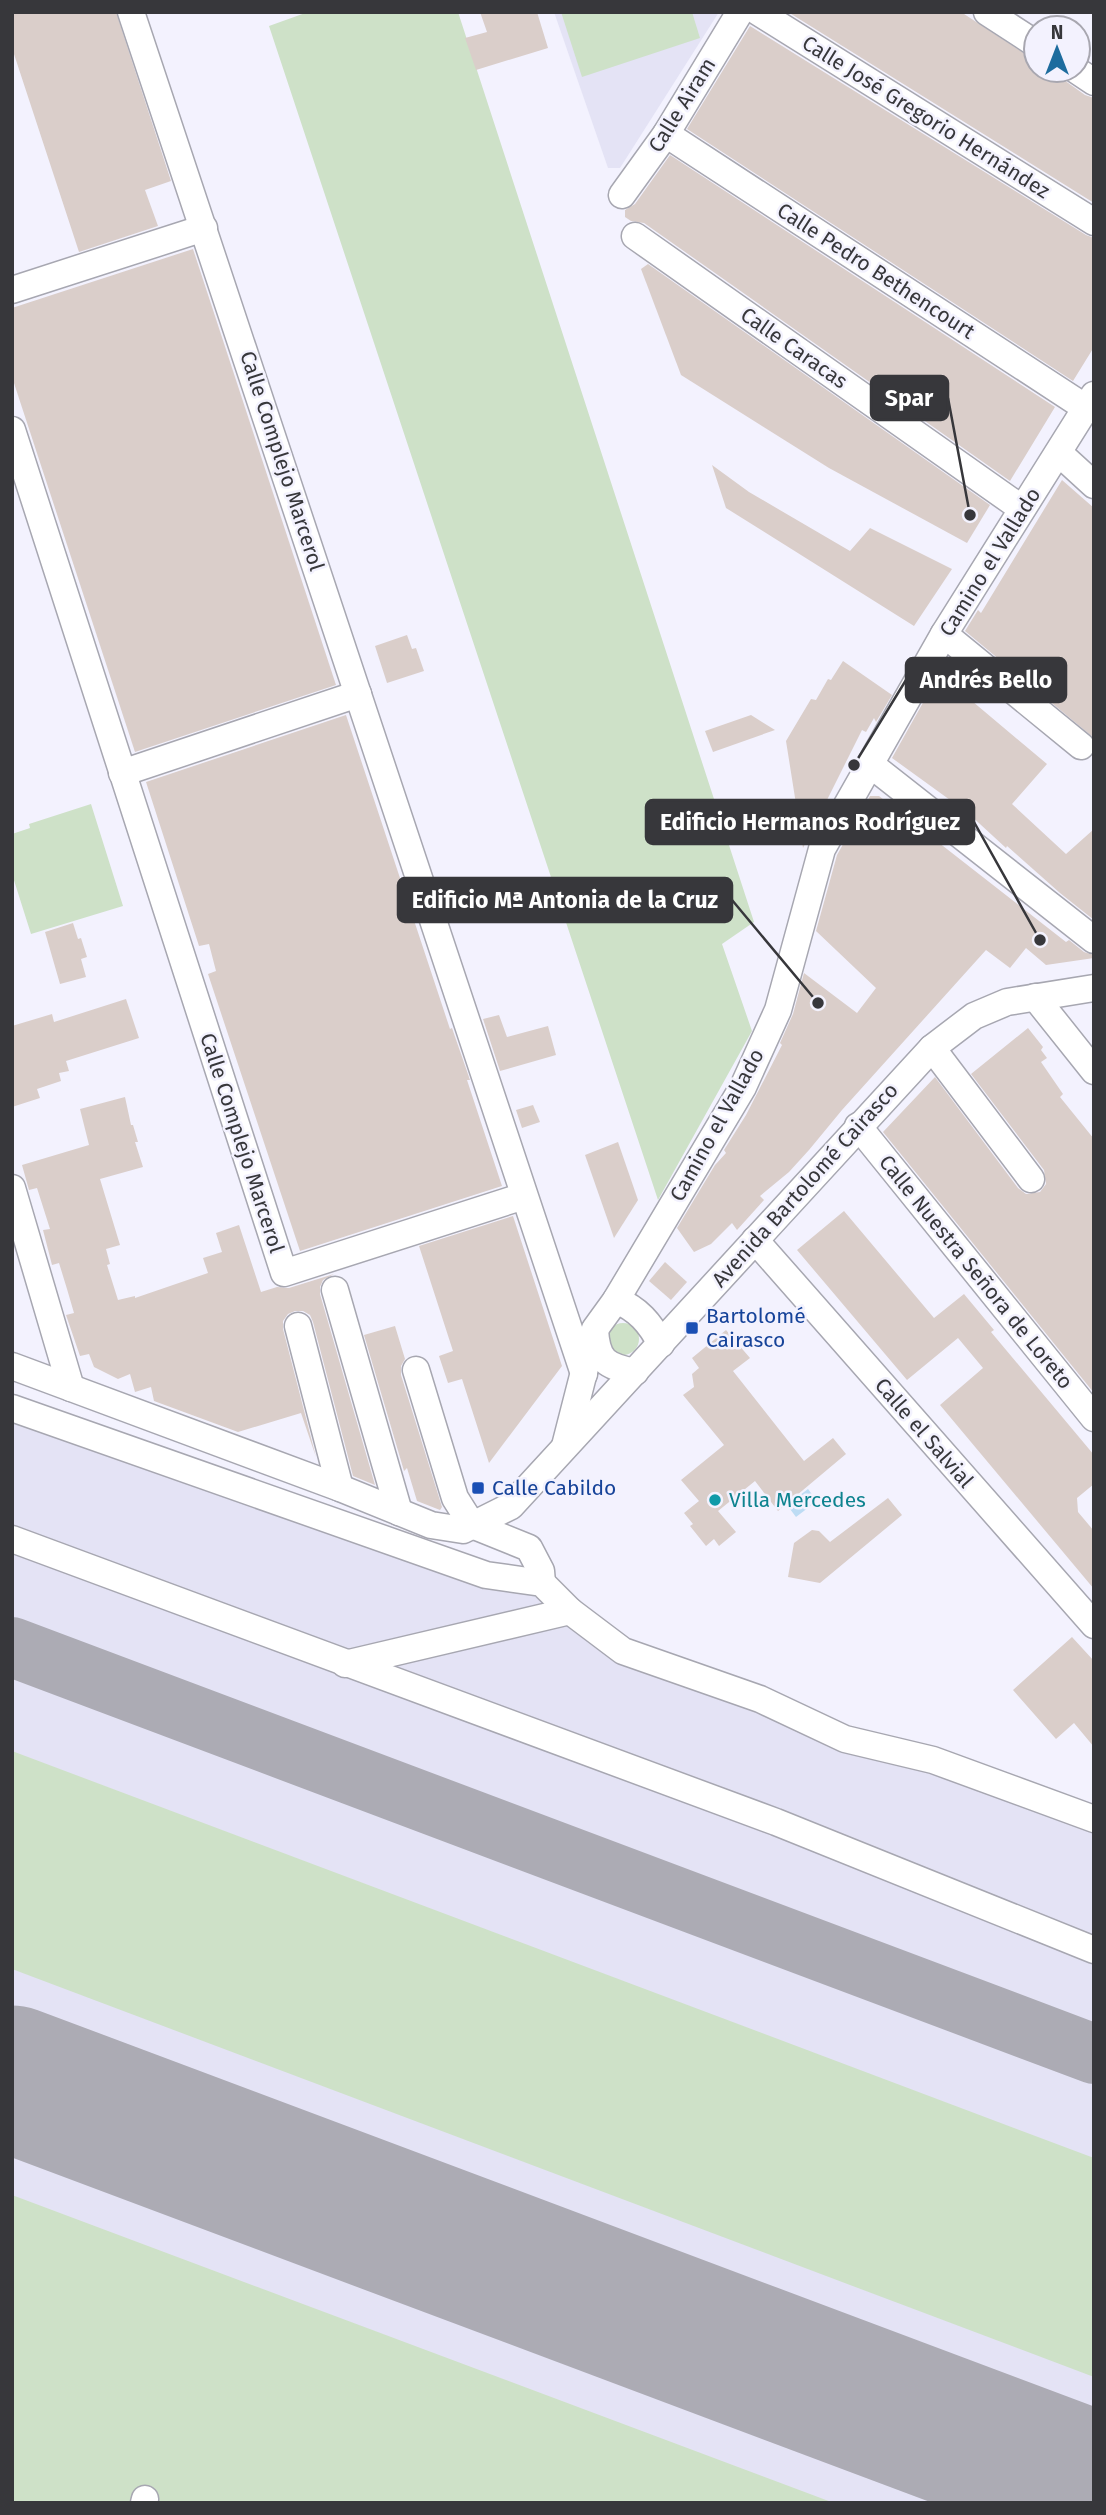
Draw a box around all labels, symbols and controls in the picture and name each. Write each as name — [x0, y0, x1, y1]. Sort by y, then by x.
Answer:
north arrow — [1022, 14, 1092, 84]
text: N — [1051, 21, 1063, 44]
street label: Calle José Gregorio Hernández — [797, 30, 1055, 204]
street label: Calle Airam — [643, 53, 721, 157]
street label: Calle Pedro Bethencourt — [772, 197, 980, 345]
street label: Calle Caracas — [736, 302, 853, 394]
street label: Calle Complejo Marcerol — [234, 348, 330, 574]
callout: Spar — [871, 376, 948, 420]
text: Spar — [885, 384, 934, 412]
street label: Camino el Vallado — [934, 483, 1046, 641]
callout: Andrés Bello — [906, 658, 1066, 702]
text: Andrés Bello — [919, 666, 1052, 694]
callout: Edificio Hermanos Rodríguez — [646, 800, 974, 844]
text: Edificio Hermanos Rodríguez — [660, 808, 960, 836]
callout: Edificio Mª Antonia de la Cruz — [398, 878, 732, 922]
text: Edificio Mª Antonia de la Cruz — [412, 886, 719, 914]
street label: Calle Complejo Marcerol — [194, 1030, 290, 1256]
street label: Camino el Vallado — [664, 1044, 770, 1206]
street label: Avenida Bartolomé Cairasco — [706, 1078, 904, 1292]
street label: Calle Nuestra Señora de Loreto — [873, 1150, 1079, 1394]
place label: Bartolomé Cairasco — [706, 1303, 806, 1353]
marker: Bartolomé Cairasco — [684, 1320, 700, 1336]
street label: Calle el Salvial — [869, 1373, 979, 1493]
place label: Calle Cabildo — [492, 1475, 616, 1501]
marker: Calle Cabildo — [470, 1480, 486, 1496]
place label: Villa Mercedes — [729, 1487, 866, 1513]
marker: Villa Mercedes — [707, 1492, 723, 1508]

